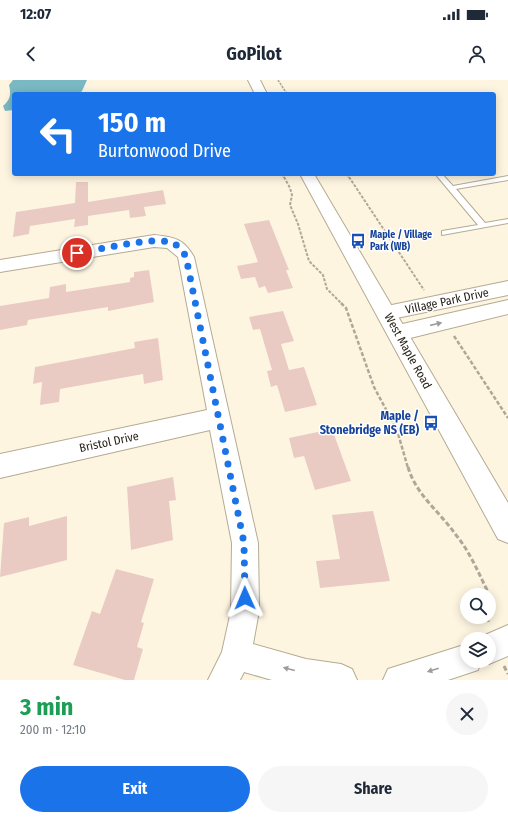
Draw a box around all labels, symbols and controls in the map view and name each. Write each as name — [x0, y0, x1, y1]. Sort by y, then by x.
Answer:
text: 12:07 — [20, 5, 51, 23]
icon: back — [20, 43, 42, 65]
text: GoPilot — [226, 43, 282, 65]
icon: person — [466, 43, 488, 65]
text: 150 m — [98, 106, 166, 139]
icon: left — [32, 108, 84, 160]
text: Burtonwood Drive — [98, 140, 231, 162]
place label: Maple / Village Park (WB) — [370, 229, 432, 253]
bus stop icon: Maple / Village Park (WB) — [349, 232, 367, 250]
pin — [60, 236, 94, 270]
icon: arrive — [66, 242, 88, 264]
street label: Village Park Drive — [404, 285, 490, 317]
street label: West Maple Road — [381, 311, 435, 391]
one-way arrow — [430, 321, 442, 327]
place label: Maple / Stonebridge NS (EB) — [320, 409, 419, 437]
bus stop icon: Maple / Stonebridge NS (EB) — [422, 414, 440, 432]
street label: Bristol Drive — [78, 429, 140, 455]
position arrow — [224, 577, 266, 619]
map controls — [460, 588, 496, 668]
button: search — [460, 588, 496, 624]
button: layers — [460, 632, 496, 668]
one-way arrow — [283, 666, 296, 672]
one-way arrow — [427, 667, 439, 673]
text: 3 min — [20, 693, 73, 721]
button: close — [446, 693, 488, 735]
text: 200 m · 12:10 — [20, 722, 86, 737]
button: Exit — [20, 766, 250, 812]
button: Share — [258, 766, 488, 812]

